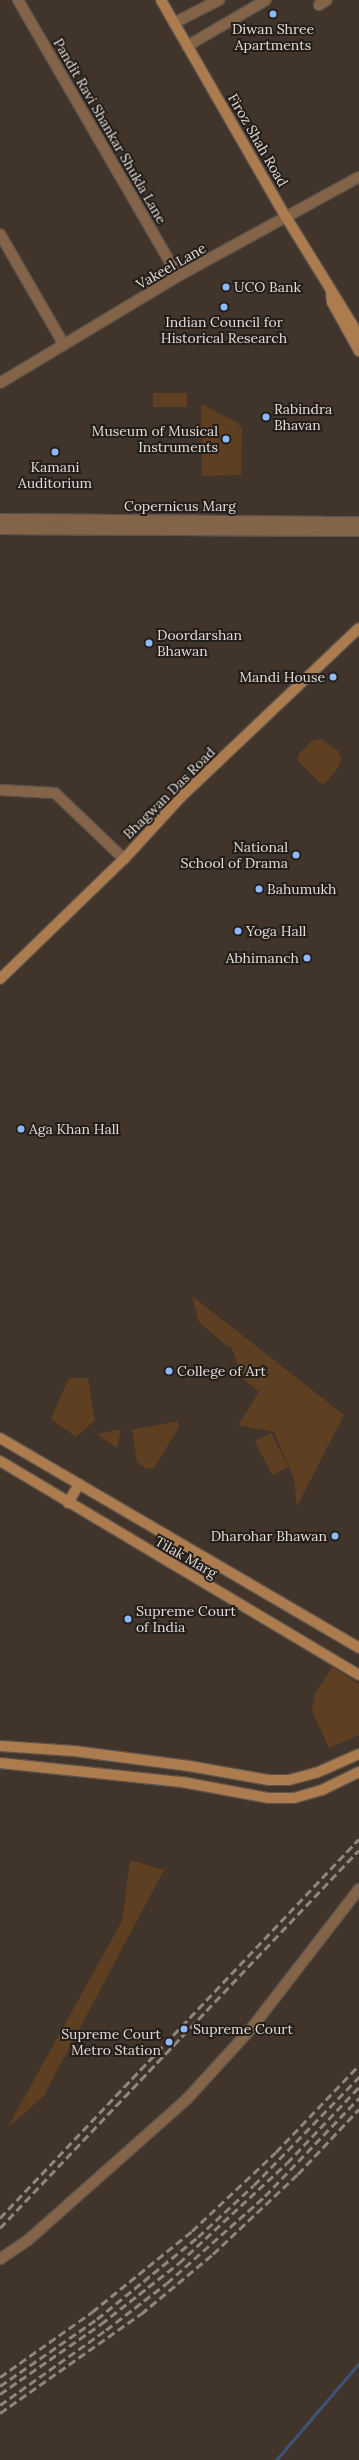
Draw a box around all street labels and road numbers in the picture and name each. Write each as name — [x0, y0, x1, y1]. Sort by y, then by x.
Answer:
street label: Pandit Ravi Shankar Shukla Lane — [50, 35, 170, 227]
street label: Firoz Shah Road — [225, 90, 291, 190]
street label: Vakeel Lane — [133, 239, 209, 293]
street label: Copernicus Marg — [124, 498, 236, 514]
street label: Bhagwan Das Road — [120, 744, 218, 842]
street label: Tilak Marg — [152, 1532, 220, 1582]

